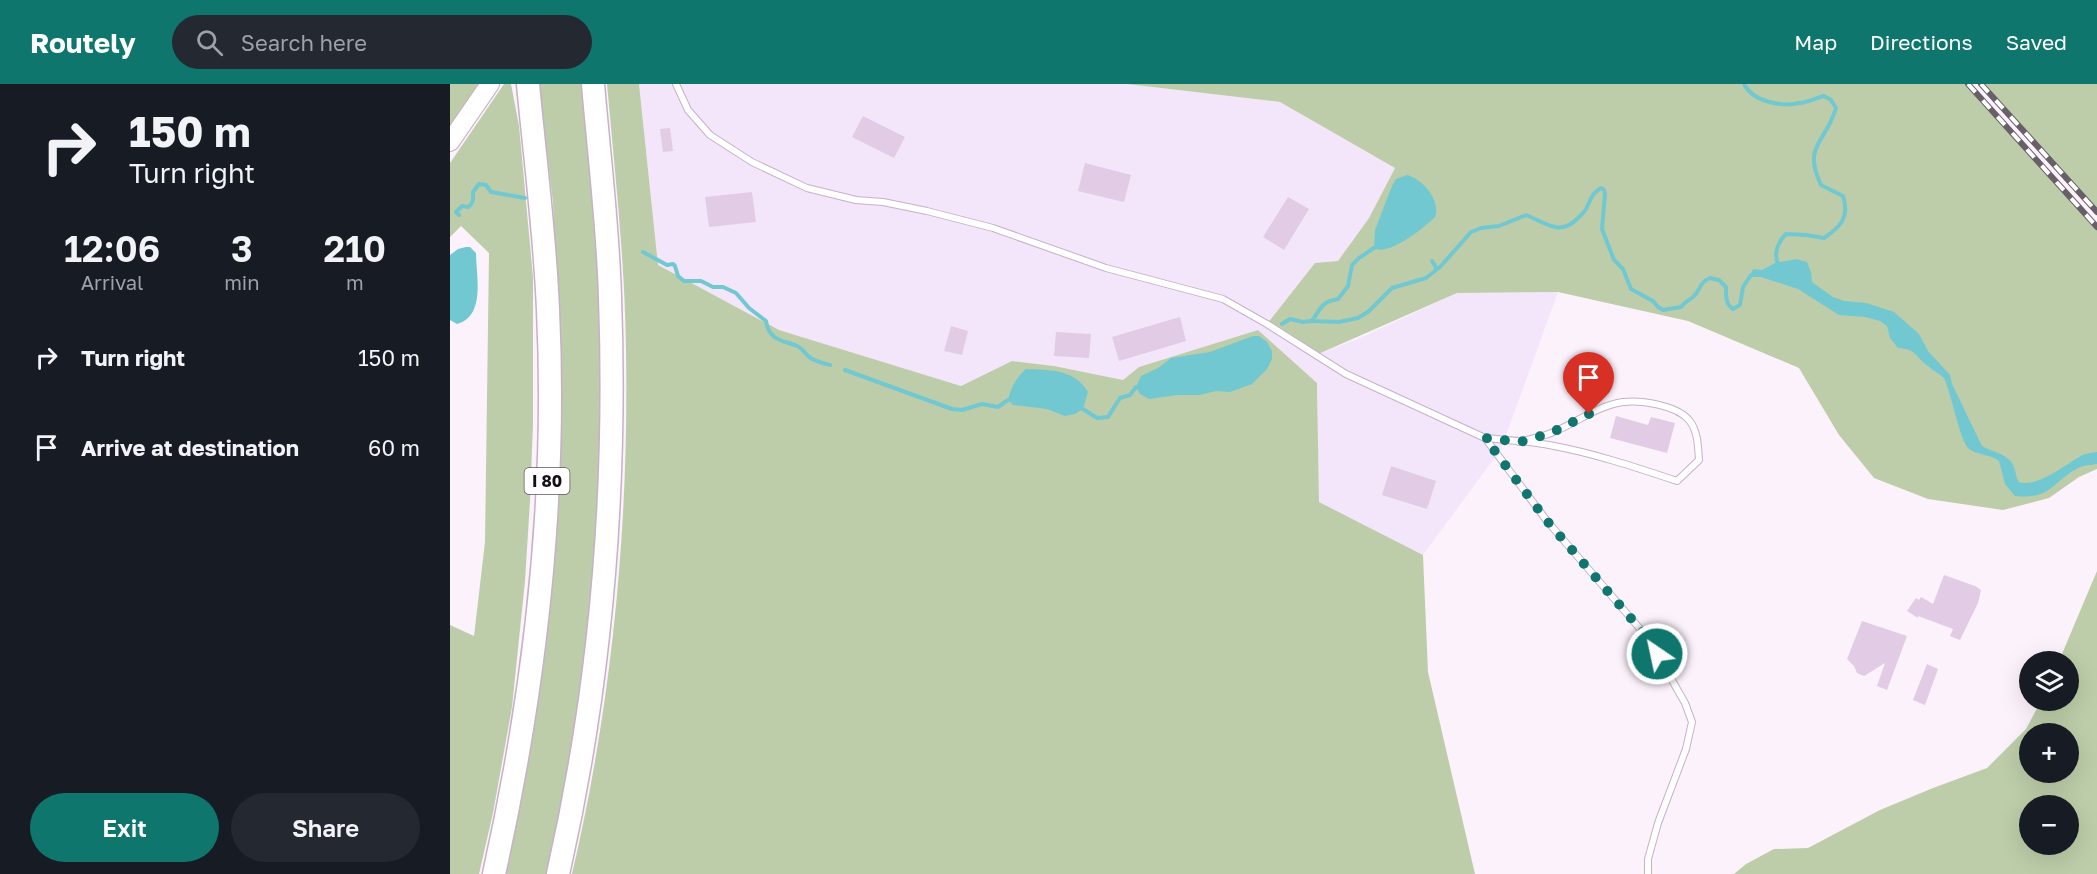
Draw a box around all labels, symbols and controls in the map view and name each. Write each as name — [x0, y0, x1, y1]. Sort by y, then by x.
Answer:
search box — [172, 15, 592, 69]
text: Routely — [30, 26, 136, 59]
icon: search — [193, 26, 226, 59]
text: Search here — [241, 29, 367, 56]
text: Map — [1794, 29, 1837, 55]
text: Directions — [1870, 29, 1973, 55]
text: Saved — [2006, 29, 2067, 55]
text: 150 m — [129, 106, 251, 156]
icon: right — [30, 108, 108, 186]
text: Turn right — [129, 157, 255, 189]
text: 12:06 — [64, 227, 160, 270]
text: 3 — [231, 227, 253, 270]
text: 210 — [323, 227, 386, 270]
text: Arrival — [81, 270, 143, 294]
text: min — [224, 270, 260, 294]
text: m — [346, 270, 364, 294]
icon: right — [30, 341, 63, 374]
text: Turn right — [81, 344, 185, 371]
text: 150 m — [358, 344, 420, 371]
pin — [1563, 352, 1614, 414]
icon: arrive — [1572, 361, 1605, 394]
icon: arrive — [30, 431, 63, 464]
text: Arrive at destination — [81, 434, 299, 461]
text: 60 m — [368, 434, 420, 461]
road number: I 80 — [524, 468, 570, 494]
position arrow — [1625, 622, 1689, 686]
map controls — [2019, 651, 2079, 855]
button: layers — [2019, 651, 2079, 711]
button: + — [2019, 723, 2079, 783]
button: Exit — [30, 793, 219, 862]
button: Share — [231, 793, 420, 862]
button: − — [2019, 795, 2079, 855]

